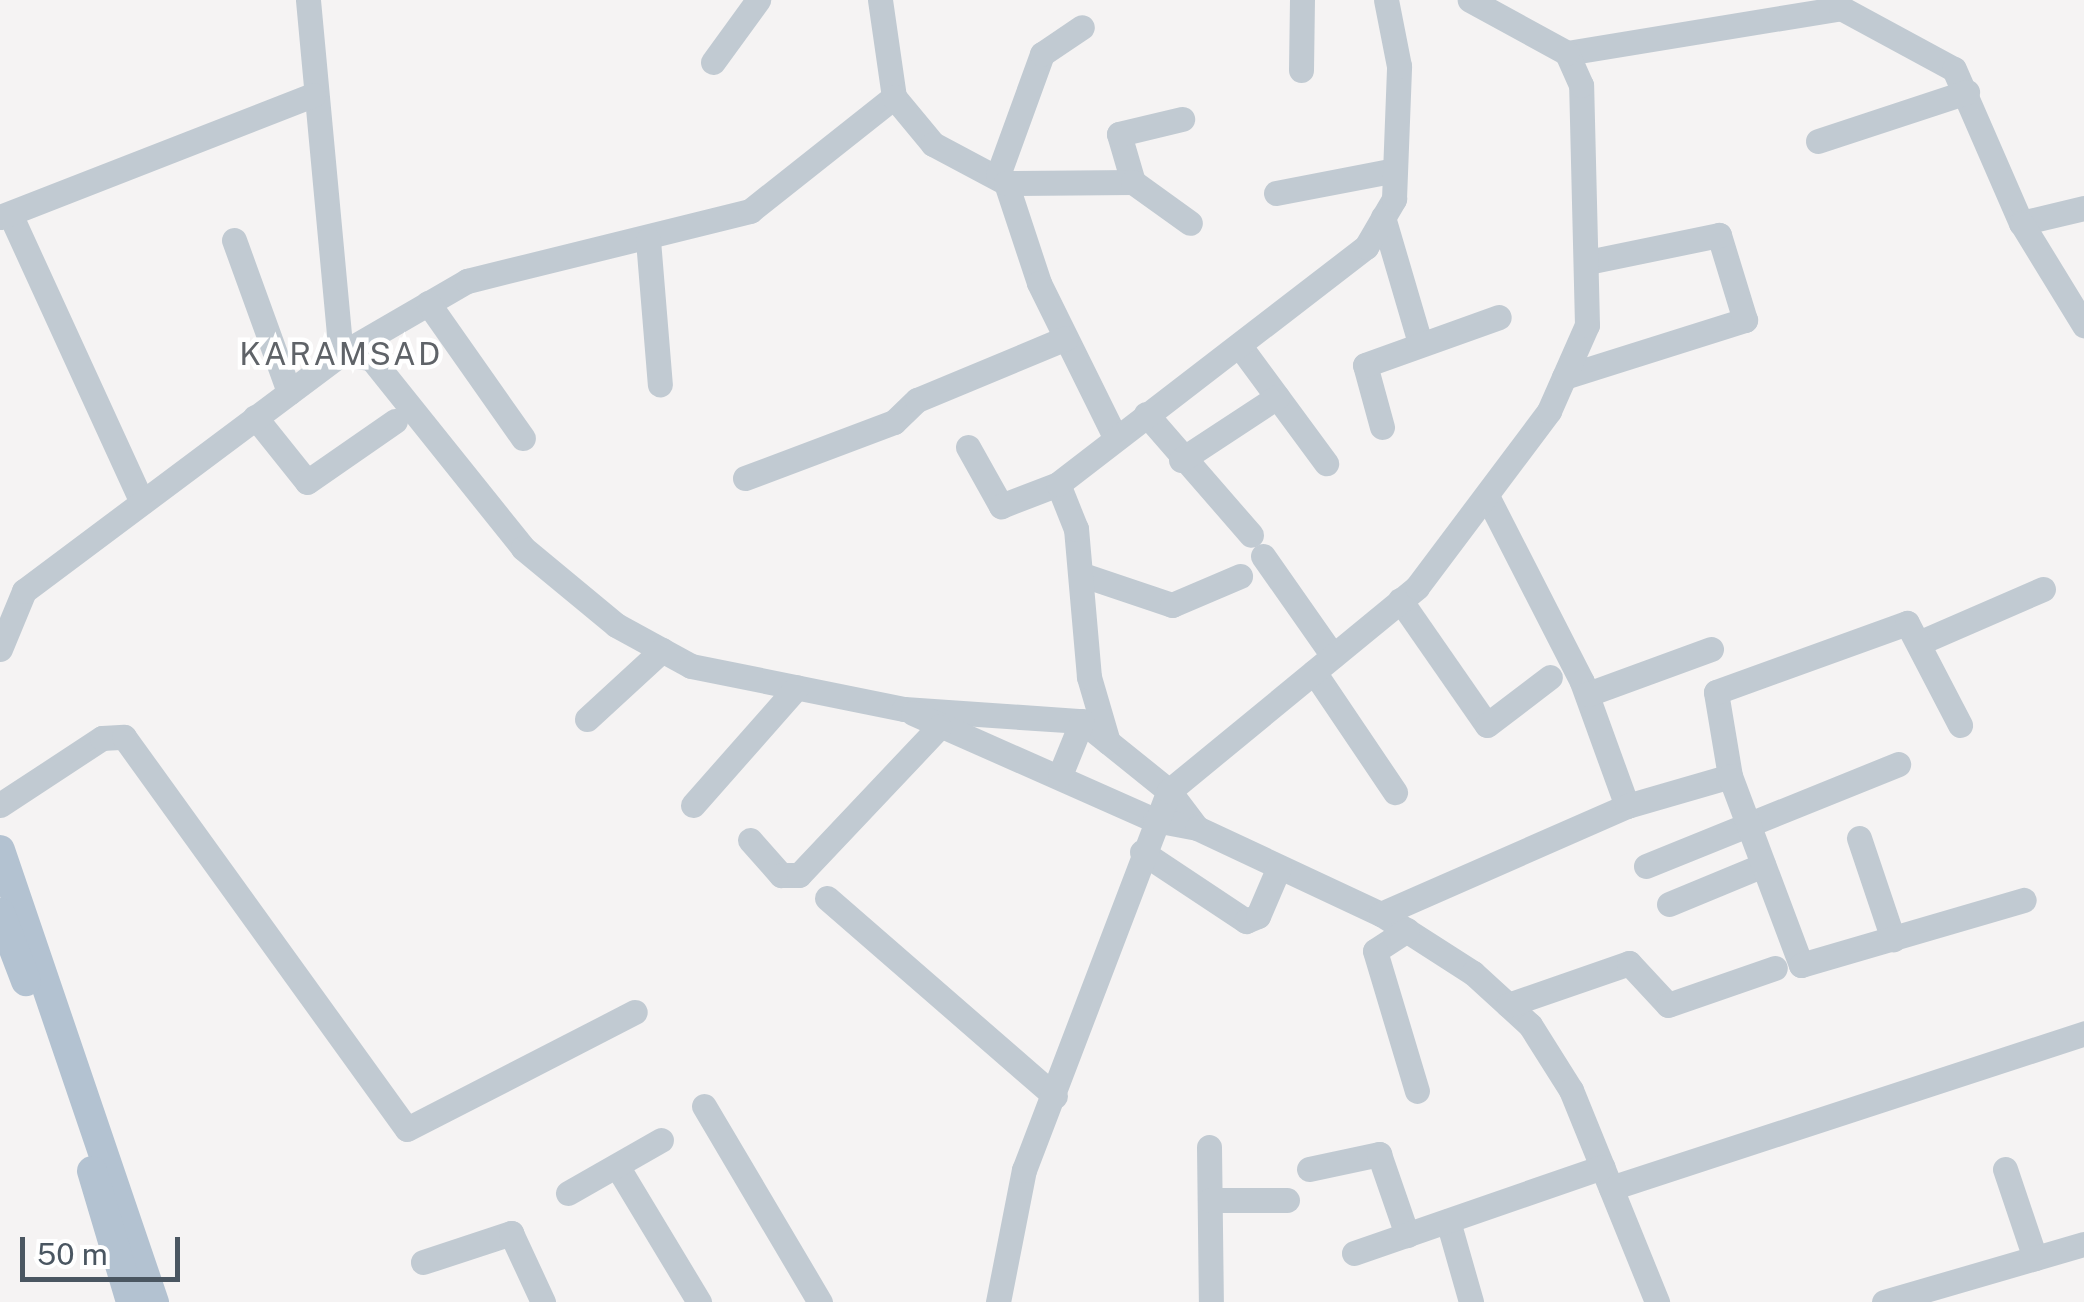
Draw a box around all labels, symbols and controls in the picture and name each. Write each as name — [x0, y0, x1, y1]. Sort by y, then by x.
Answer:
district label: KARAMSAD — [239, 335, 443, 373]
scale bar — [25, 1217, 185, 1279]
text: 50 m — [37, 1236, 108, 1272]

